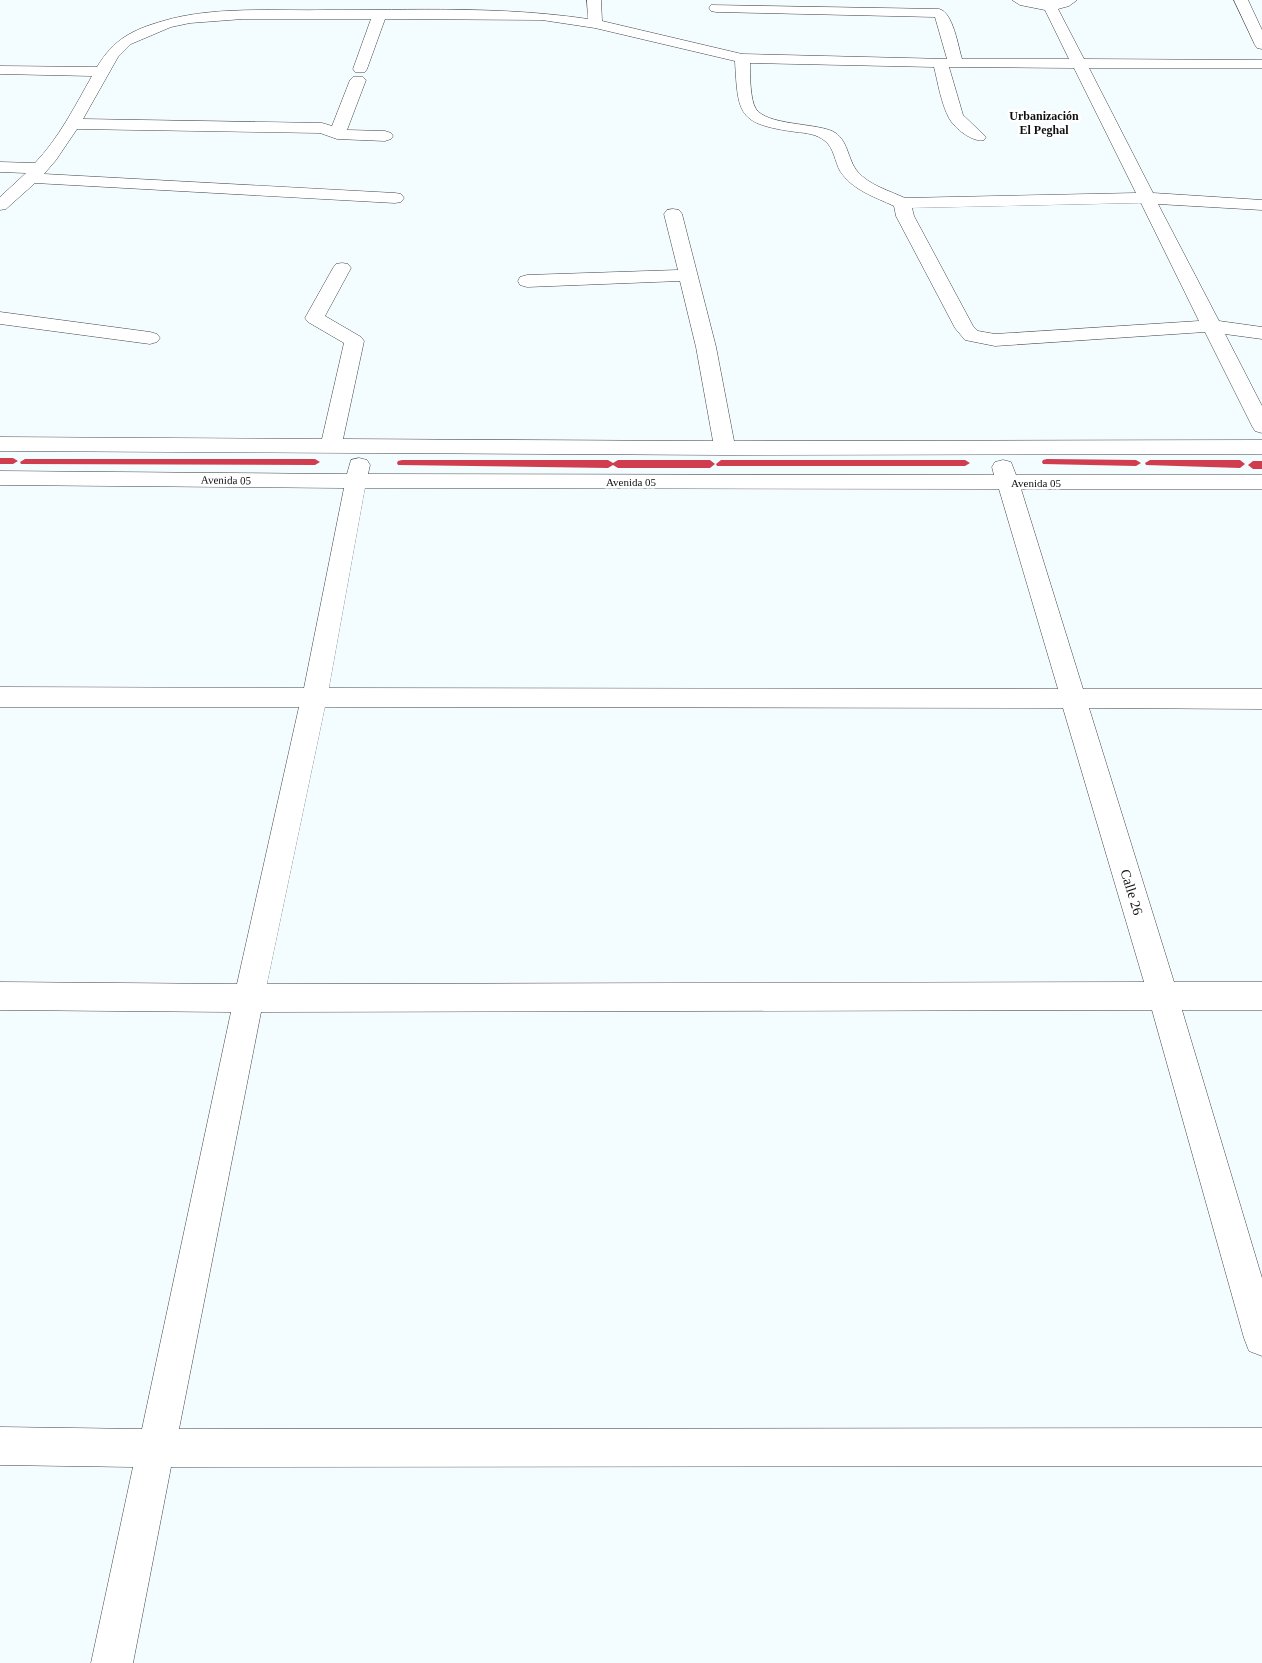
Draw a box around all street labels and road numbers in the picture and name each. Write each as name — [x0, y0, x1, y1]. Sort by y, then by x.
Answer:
street label: Avenida 05 — [201, 474, 252, 486]
street label: Avenida 05 — [606, 476, 657, 488]
street label: Avenida 05 — [1011, 477, 1062, 489]
street label: Calle 26 — [1117, 867, 1146, 917]

